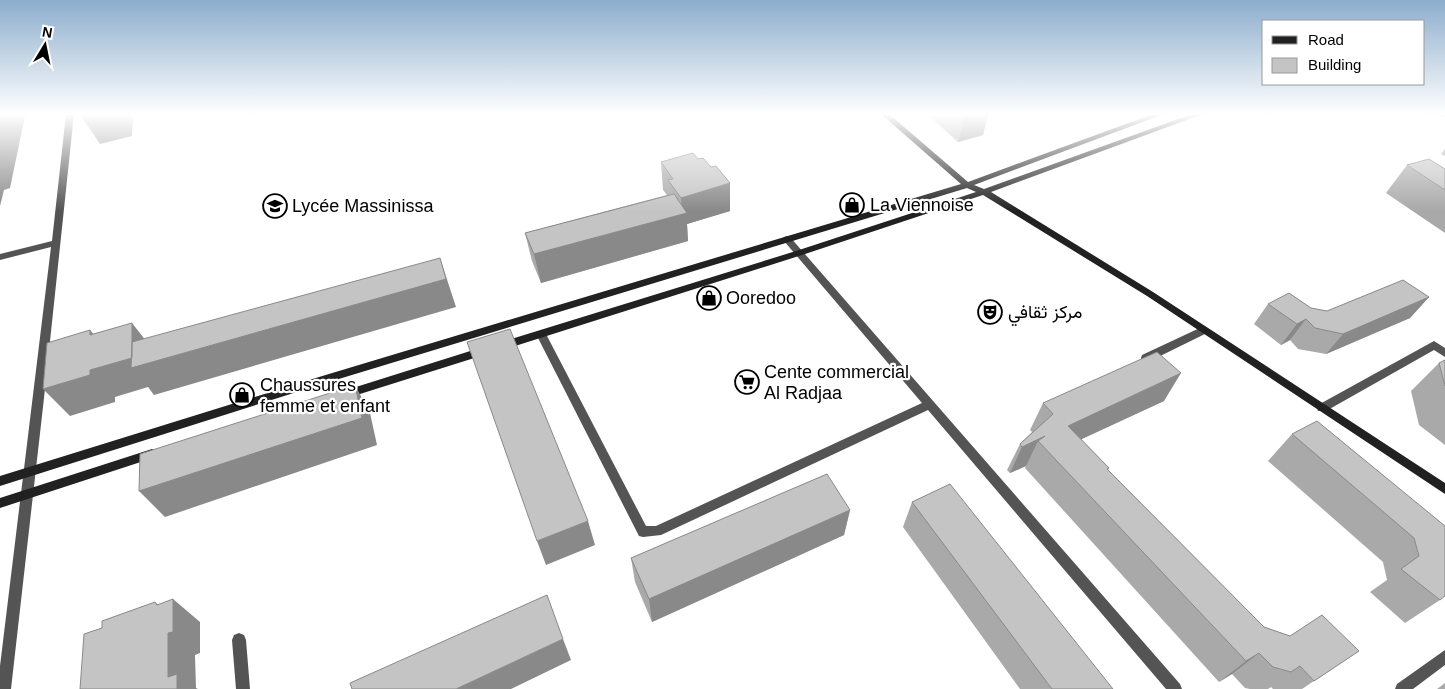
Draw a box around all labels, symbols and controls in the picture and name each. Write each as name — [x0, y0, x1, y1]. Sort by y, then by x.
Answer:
north arrow — [20, 20, 70, 70]
legend — [1262, 20, 1425, 85]
text: N — [41, 23, 54, 41]
text: Road — [1308, 31, 1344, 48]
text: Building — [1308, 56, 1361, 73]
shop icon: La Viennoise — [839, 192, 865, 218]
school or university icon: Lycée Massinissa — [262, 193, 288, 219]
place label: La Viennoise — [870, 195, 974, 215]
place label: Lycée Massinissa — [292, 196, 434, 216]
shop icon: Ooredoo — [696, 285, 722, 311]
place label: Ooredoo — [726, 288, 796, 308]
theatre icon: مركز ثقافي — [977, 299, 1003, 325]
place label: مركز ثقافي — [1008, 302, 1082, 327]
place label: Cente commercial Al Radjaa — [764, 362, 909, 403]
supermarket icon: Cente commercial Al Radjaa — [734, 369, 760, 395]
place label: Chaussures femme et enfant — [260, 375, 390, 416]
shop icon: Chaussures femme et enfant — [229, 382, 255, 408]

